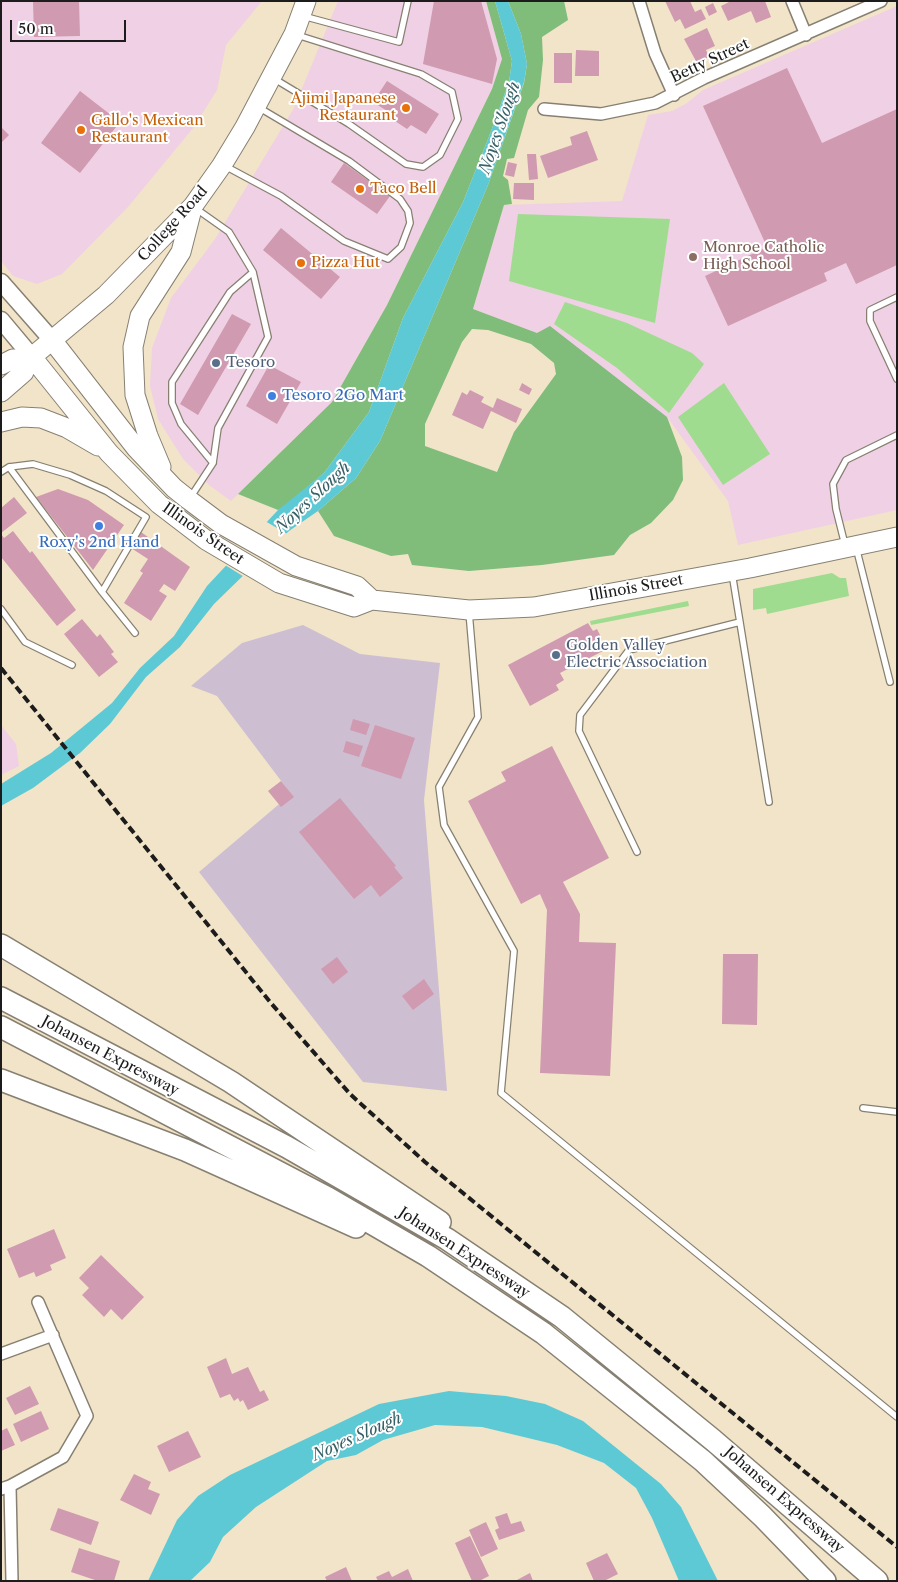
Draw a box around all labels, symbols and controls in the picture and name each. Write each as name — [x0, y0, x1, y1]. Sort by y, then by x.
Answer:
scale bar — [12, 10, 129, 42]
text: 50 m — [18, 19, 54, 38]
street label: Betty Street — [668, 35, 752, 87]
water label: Noyes Slough — [475, 80, 525, 176]
place label: Ajimi Japanese Restaurant — [291, 90, 396, 125]
marker: Ajimi Japanese Restaurant — [400, 102, 412, 114]
place label: Gallo's Mexican Restaurant — [91, 112, 204, 147]
marker: Gallo's Mexican Restaurant — [75, 124, 87, 136]
place label: Taco Bell — [370, 180, 437, 198]
street label: College Road — [134, 183, 212, 265]
marker: Taco Bell — [354, 183, 366, 195]
place label: Monroe Catholic High School — [703, 239, 824, 274]
marker: Monroe Catholic High School — [687, 251, 699, 263]
place label: Pizza Hut — [311, 254, 380, 272]
marker: Pizza Hut — [295, 257, 307, 269]
place label: Tesoro — [226, 354, 275, 372]
marker: Tesoro — [210, 357, 222, 369]
place label: Tesoro 2Go Mart — [282, 387, 404, 405]
marker: Tesoro 2Go Mart — [266, 390, 278, 402]
water label: Noyes Slough — [271, 458, 355, 538]
street label: Illinois Street — [159, 499, 247, 569]
marker: Roxy's 2nd Hand — [93, 520, 105, 532]
place label: Roxy's 2nd Hand — [39, 534, 159, 552]
street label: Illinois Street — [588, 571, 684, 605]
place label: Golden Valley Electric Association — [566, 637, 707, 672]
marker: Golden Valley Electric Association — [550, 649, 562, 661]
street label: Johansen Expressway — [38, 1012, 182, 1100]
street label: Johansen Expressway — [395, 1204, 533, 1302]
water label: Noyes Slough — [309, 1409, 405, 1465]
street label: Johansen Expressway — [720, 1443, 848, 1557]

